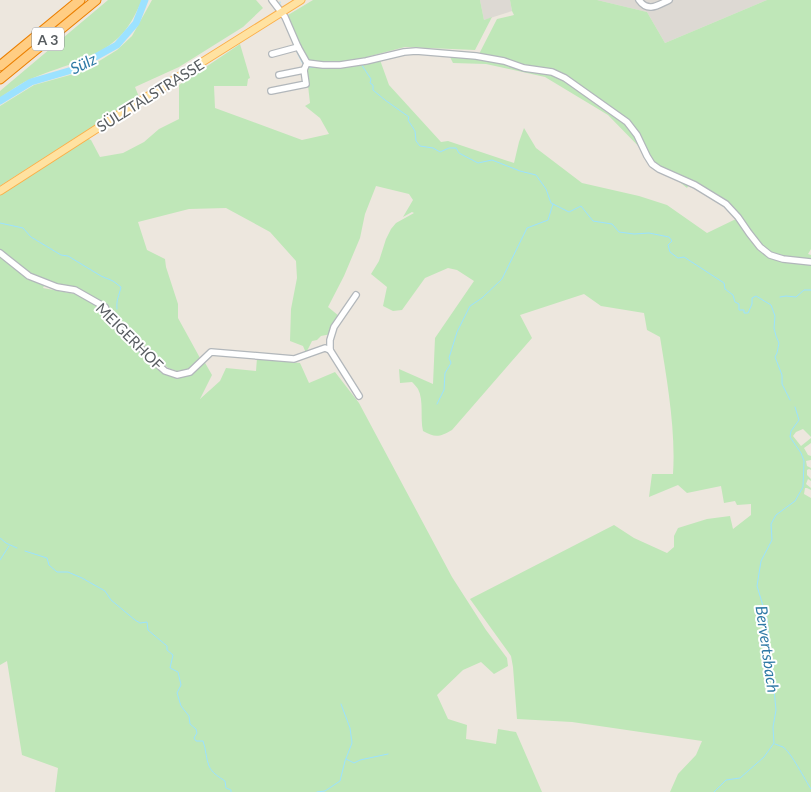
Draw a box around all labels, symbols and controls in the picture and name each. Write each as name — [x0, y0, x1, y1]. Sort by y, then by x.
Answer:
road number: A 3 — [32, 28, 64, 50]
water label: Sülz — [67, 48, 99, 77]
street label: SÜLZTALSTRASSE — [93, 55, 207, 135]
street label: MEIGERHOF — [93, 299, 167, 373]
water label: Bervertsbach — [752, 604, 784, 694]

